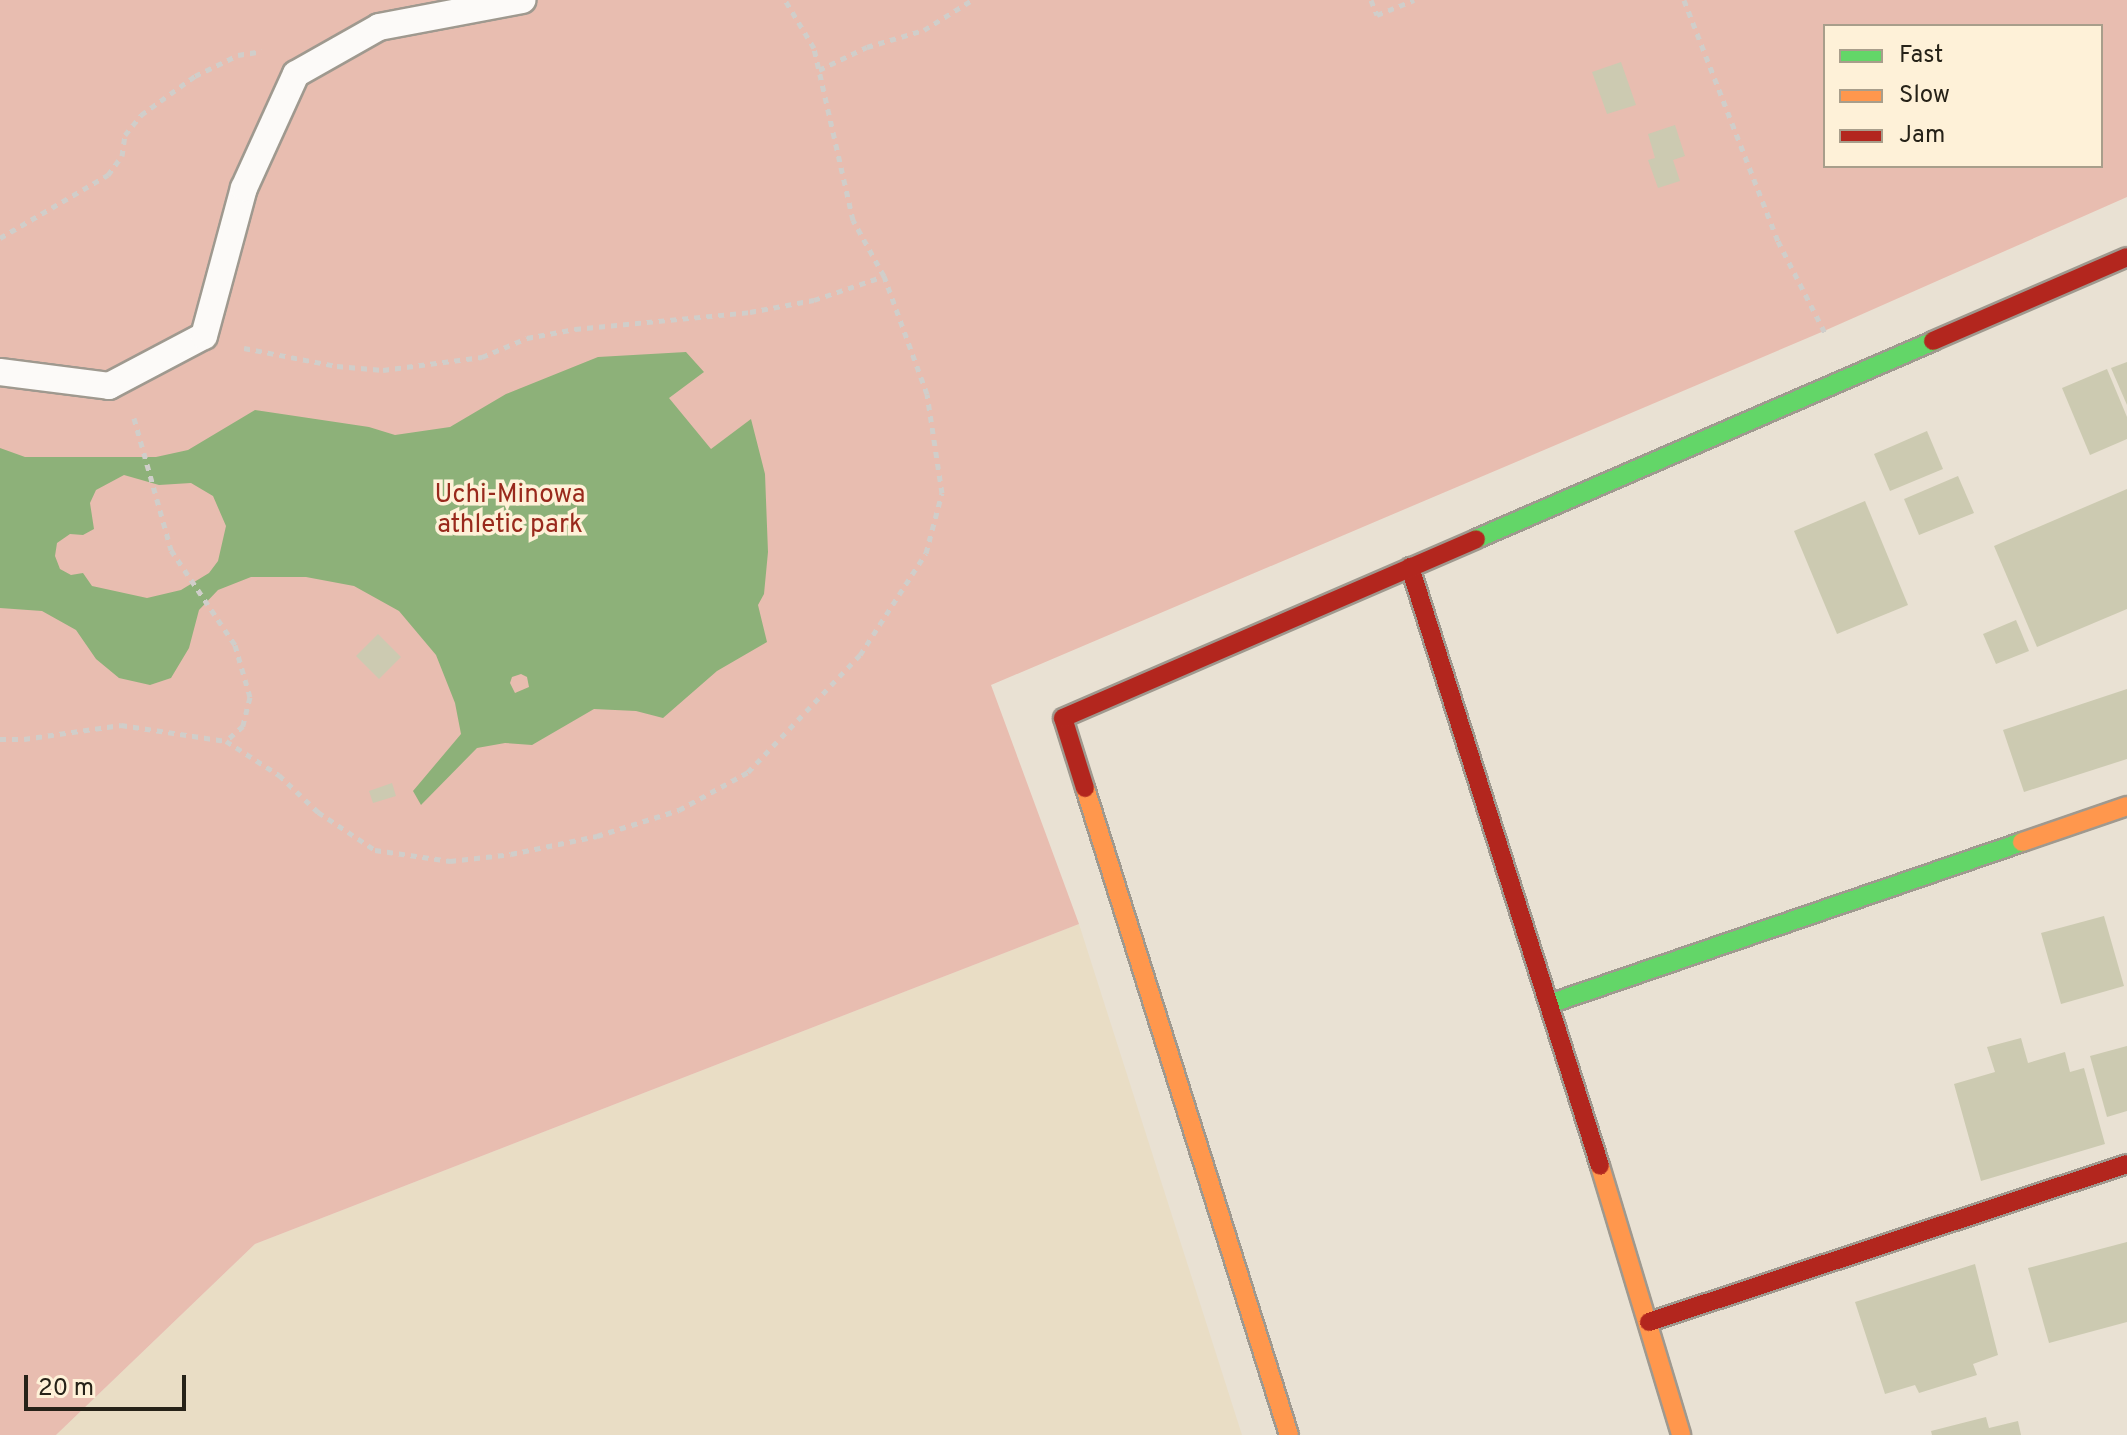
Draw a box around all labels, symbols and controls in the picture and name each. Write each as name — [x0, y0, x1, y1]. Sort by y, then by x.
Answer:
legend — [1823, 24, 2103, 168]
text: Fast — [1899, 41, 1943, 71]
text: Slow — [1899, 81, 1950, 111]
text: Jam — [1899, 121, 1945, 151]
park label: Uchi-Minowa athletic park — [434, 480, 586, 542]
scale bar — [28, 1359, 190, 1409]
text: 20 m — [38, 1374, 94, 1404]

